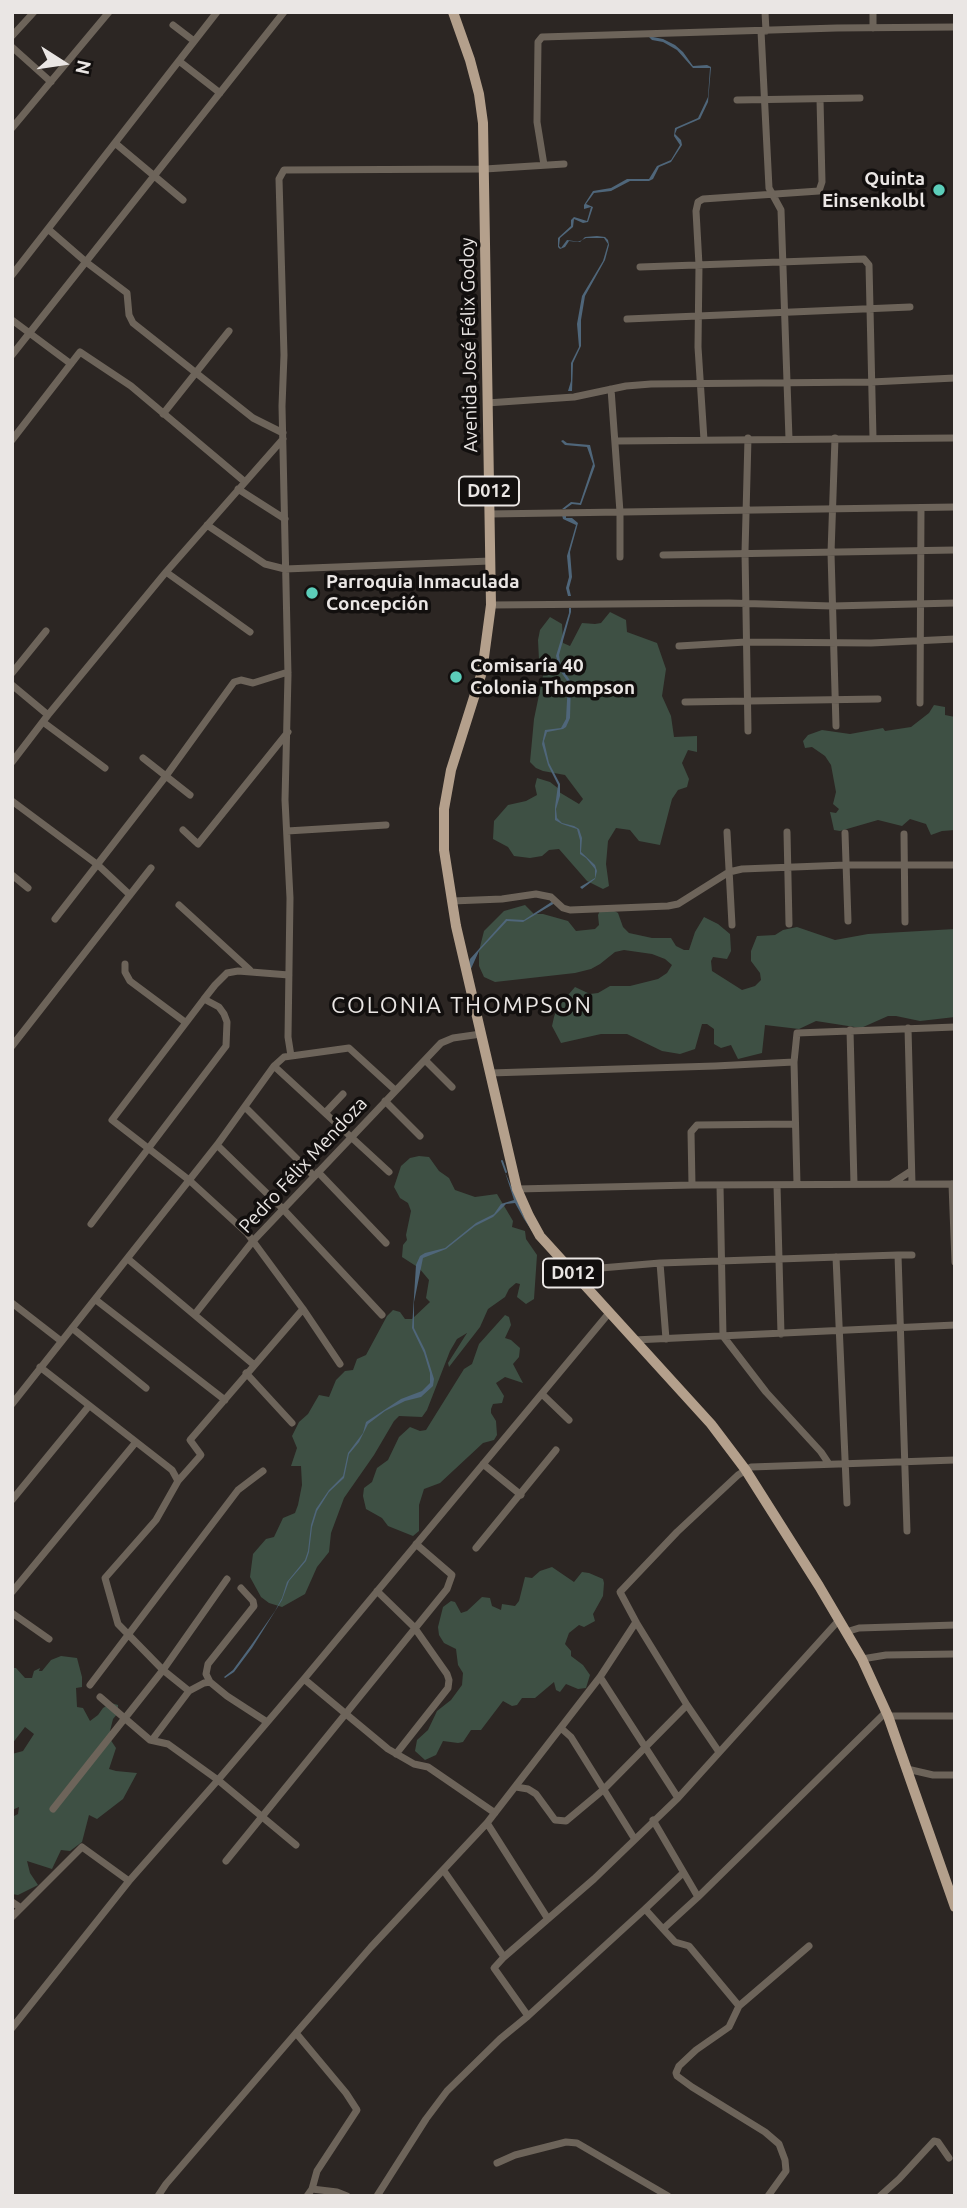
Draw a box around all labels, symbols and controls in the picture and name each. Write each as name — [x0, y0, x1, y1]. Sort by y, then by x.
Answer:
north arrow — [28, 28, 98, 98]
text: N — [71, 58, 96, 77]
place label: Quinta Einsenkolbl — [822, 168, 925, 212]
marker: Quinta Einsenkolbl — [931, 182, 947, 198]
street label: Avenida José Félix Godoy — [456, 237, 482, 453]
road number: D012 — [459, 476, 519, 505]
place label: Parroquia Inmaculada Concepción — [326, 571, 519, 615]
marker: Parroquia Inmaculada Concepción — [304, 585, 320, 601]
place label: Comisaría 40 Colonia Thompson — [470, 655, 635, 699]
marker: Comisaría 40 Colonia Thompson — [448, 669, 464, 685]
district label: COLONIA THOMPSON — [333, 991, 591, 1019]
street label: Pedro Félix Mendoza — [234, 1092, 372, 1238]
road number: D012 — [543, 1258, 603, 1288]

